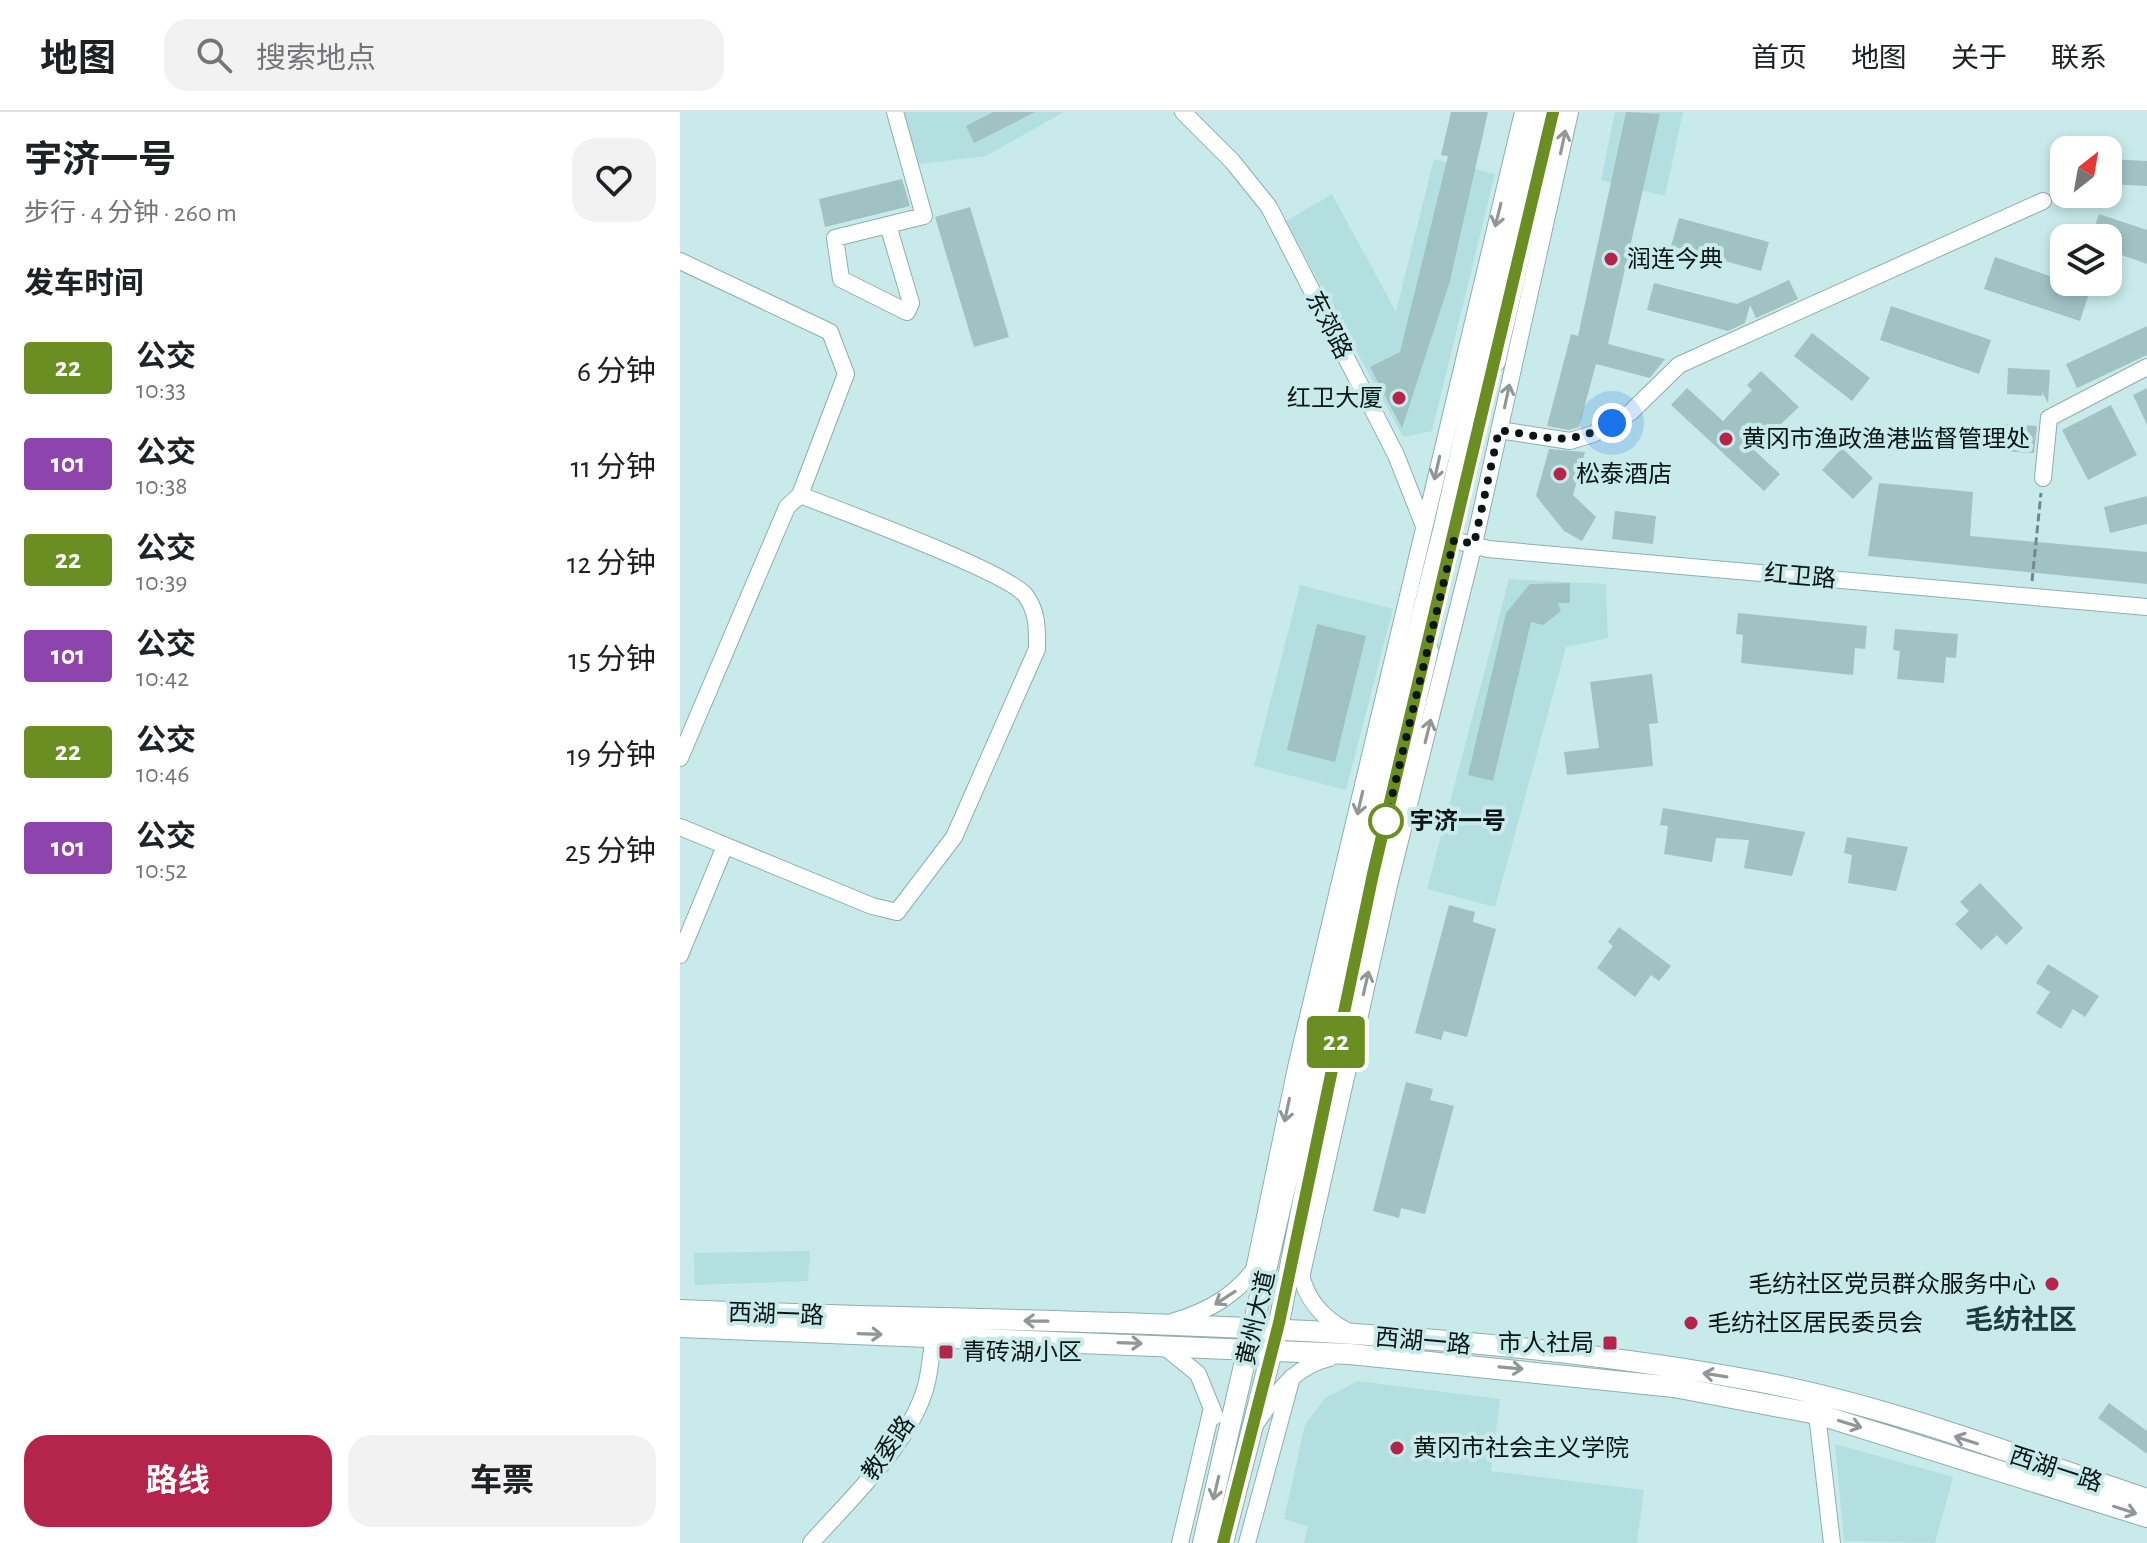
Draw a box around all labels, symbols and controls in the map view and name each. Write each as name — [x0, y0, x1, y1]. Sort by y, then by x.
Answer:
search box — [164, 19, 724, 91]
icon: search — [192, 33, 236, 77]
text: 地图 — [40, 41, 116, 79]
text: 搜索地点 — [256, 44, 376, 74]
text: 首页 — [1751, 45, 1807, 73]
text: 地图 — [1851, 45, 1907, 73]
text: 关于 — [1951, 45, 2007, 73]
text: 联系 — [2051, 45, 2107, 73]
one-way arrow — [1556, 130, 1571, 155]
north arrow — [2050, 136, 2122, 208]
map controls — [2050, 136, 2122, 296]
button: heart — [572, 138, 656, 222]
text: 宇济一号 — [24, 142, 176, 180]
text: 步行 · 4 分钟 · 260 m — [24, 200, 237, 226]
one-way arrow — [1490, 202, 1505, 227]
button: layers — [2050, 224, 2122, 296]
place label: 润连今典 — [1627, 246, 1723, 272]
marker: 润连今典 — [1602, 250, 1620, 268]
text: 发车时间 — [24, 269, 144, 299]
street label: 东郊路 — [1301, 287, 1357, 363]
text: 公交 — [136, 342, 196, 372]
text: 22 — [55, 354, 81, 382]
text: 6 分钟 — [577, 357, 656, 387]
text: 10:33 — [136, 377, 186, 403]
one-way arrow — [1500, 383, 1515, 409]
place label: 红卫大厦 — [1287, 385, 1383, 411]
marker: 红卫大厦 — [1390, 389, 1408, 407]
your location — [1592, 403, 1632, 443]
place label: 黄冈市渔政渔港监督管理处 — [1742, 426, 2030, 452]
marker: 黄冈市渔政渔港监督管理处 — [1717, 430, 1735, 448]
text: 公交 — [136, 438, 196, 468]
text: 101 — [51, 450, 85, 478]
text: 11 分钟 — [570, 453, 656, 483]
one-way arrow — [1429, 454, 1444, 480]
place label: 松泰酒店 — [1576, 461, 1672, 487]
marker: 松泰酒店 — [1551, 465, 1569, 483]
text: 10:38 — [136, 473, 188, 499]
text: 公交 — [136, 534, 196, 564]
text: 22 — [55, 546, 81, 574]
text: 12 分钟 — [567, 549, 656, 579]
street label: 红卫路 — [1763, 560, 1837, 592]
text: 10:39 — [136, 569, 188, 595]
text: 公交 — [136, 630, 196, 660]
text: 101 — [51, 642, 85, 670]
text: 15 分钟 — [568, 645, 656, 675]
text: 10:42 — [136, 665, 189, 691]
one-way arrow — [1421, 718, 1436, 744]
text: 公交 — [136, 726, 196, 756]
text: 22 — [55, 738, 81, 766]
text: 19 分钟 — [567, 741, 656, 771]
text: 10:46 — [136, 761, 189, 787]
one-way arrow — [1351, 789, 1366, 815]
marker: 宇济一号 — [1369, 804, 1403, 838]
place label: 宇济一号 — [1410, 808, 1506, 834]
text: 公交 — [136, 822, 196, 852]
text: 101 — [51, 834, 85, 862]
text: 25 分钟 — [565, 837, 656, 867]
text: 10:52 — [136, 857, 187, 883]
one-way arrow — [1360, 971, 1375, 997]
line badge: 22 — [1300, 1016, 1372, 1068]
text: 22 — [1323, 1028, 1349, 1056]
one-way arrow — [1279, 1097, 1294, 1123]
street label: 黄州大道 — [1233, 1268, 1279, 1368]
place label: 毛纺社区党员群众服务中心 — [1748, 1271, 2036, 1297]
marker: 毛纺社区党员群众服务中心 — [2043, 1275, 2061, 1293]
one-way arrow — [1214, 1290, 1236, 1307]
street label: 西湖一路 — [728, 1299, 824, 1329]
district label: 毛纺社区 — [1965, 1305, 2077, 1335]
place label: 毛纺社区居民委员会 — [1707, 1310, 1923, 1336]
one-way arrow — [1023, 1314, 1050, 1329]
marker: 毛纺社区居民委员会 — [1682, 1314, 1700, 1332]
street label: 西湖一路 — [1374, 1324, 1472, 1358]
one-way arrow — [856, 1327, 883, 1342]
place label: 市人社局 — [1498, 1330, 1594, 1356]
marker: 市人社局 — [1601, 1334, 1619, 1352]
one-way arrow — [1116, 1336, 1143, 1351]
place label: 青砖湖小区 — [962, 1339, 1082, 1365]
marker: 青砖湖小区 — [937, 1343, 955, 1361]
one-way arrow — [1497, 1361, 1524, 1376]
one-way arrow — [1703, 1367, 1728, 1382]
street label: 教委路 — [857, 1411, 919, 1485]
one-way arrow — [1837, 1418, 1862, 1432]
one-way arrow — [1954, 1432, 1980, 1447]
button: 路线 — [24, 1435, 332, 1527]
button: 车票 — [348, 1435, 656, 1527]
place label: 黄冈市社会主义学院 — [1413, 1435, 1629, 1461]
marker: 黄冈市社会主义学院 — [1388, 1439, 1406, 1457]
street label: 西湖一路 — [2006, 1442, 2106, 1496]
one-way arrow — [1208, 1475, 1223, 1501]
one-way arrow — [2112, 1504, 2137, 1518]

